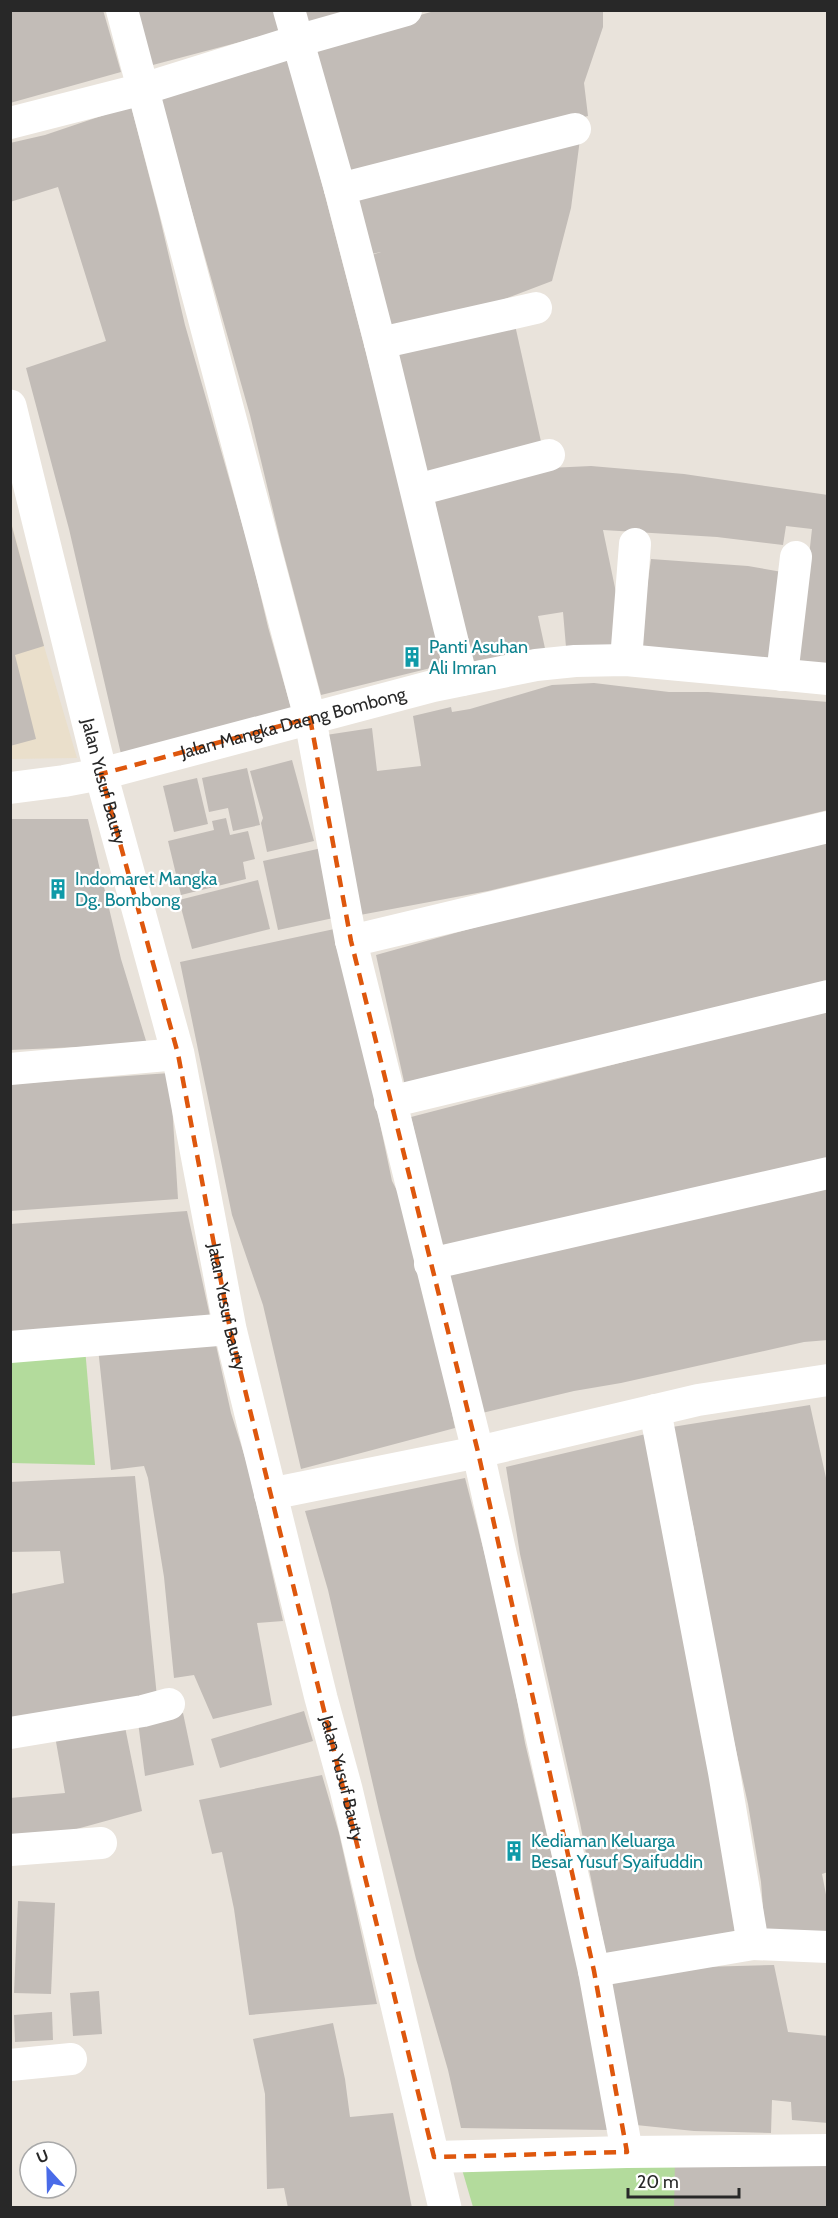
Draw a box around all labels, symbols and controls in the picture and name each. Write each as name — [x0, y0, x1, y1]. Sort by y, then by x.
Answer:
place label: Panti Asuhan Ali Imran — [429, 636, 528, 679]
building icon: Panti Asuhan Ali Imran — [400, 645, 424, 669]
street label: Jalan Mangka Daeng Bombong — [177, 682, 409, 764]
street label: Jalan Yusuf Bauty — [76, 715, 131, 847]
place label: Indomaret Mangka Dg. Bombong — [75, 868, 218, 911]
building icon: Indomaret Mangka Dg. Bombong — [46, 877, 70, 901]
street label: Jalan Yusuf Bauty — [203, 1240, 251, 1373]
street label: Jalan Yusuf Bauty — [315, 1712, 369, 1844]
place label: Kediaman Keluarga Besar Yusuf Syaifuddin — [531, 1830, 703, 1873]
building icon: Kediaman Keluarga Besar Yusuf Syaifuddin — [502, 1839, 526, 1863]
north arrow — [18, 2140, 78, 2200]
text: U — [34, 2146, 51, 2168]
scale bar — [628, 2161, 739, 2199]
text: 20 m — [637, 2171, 679, 2193]

